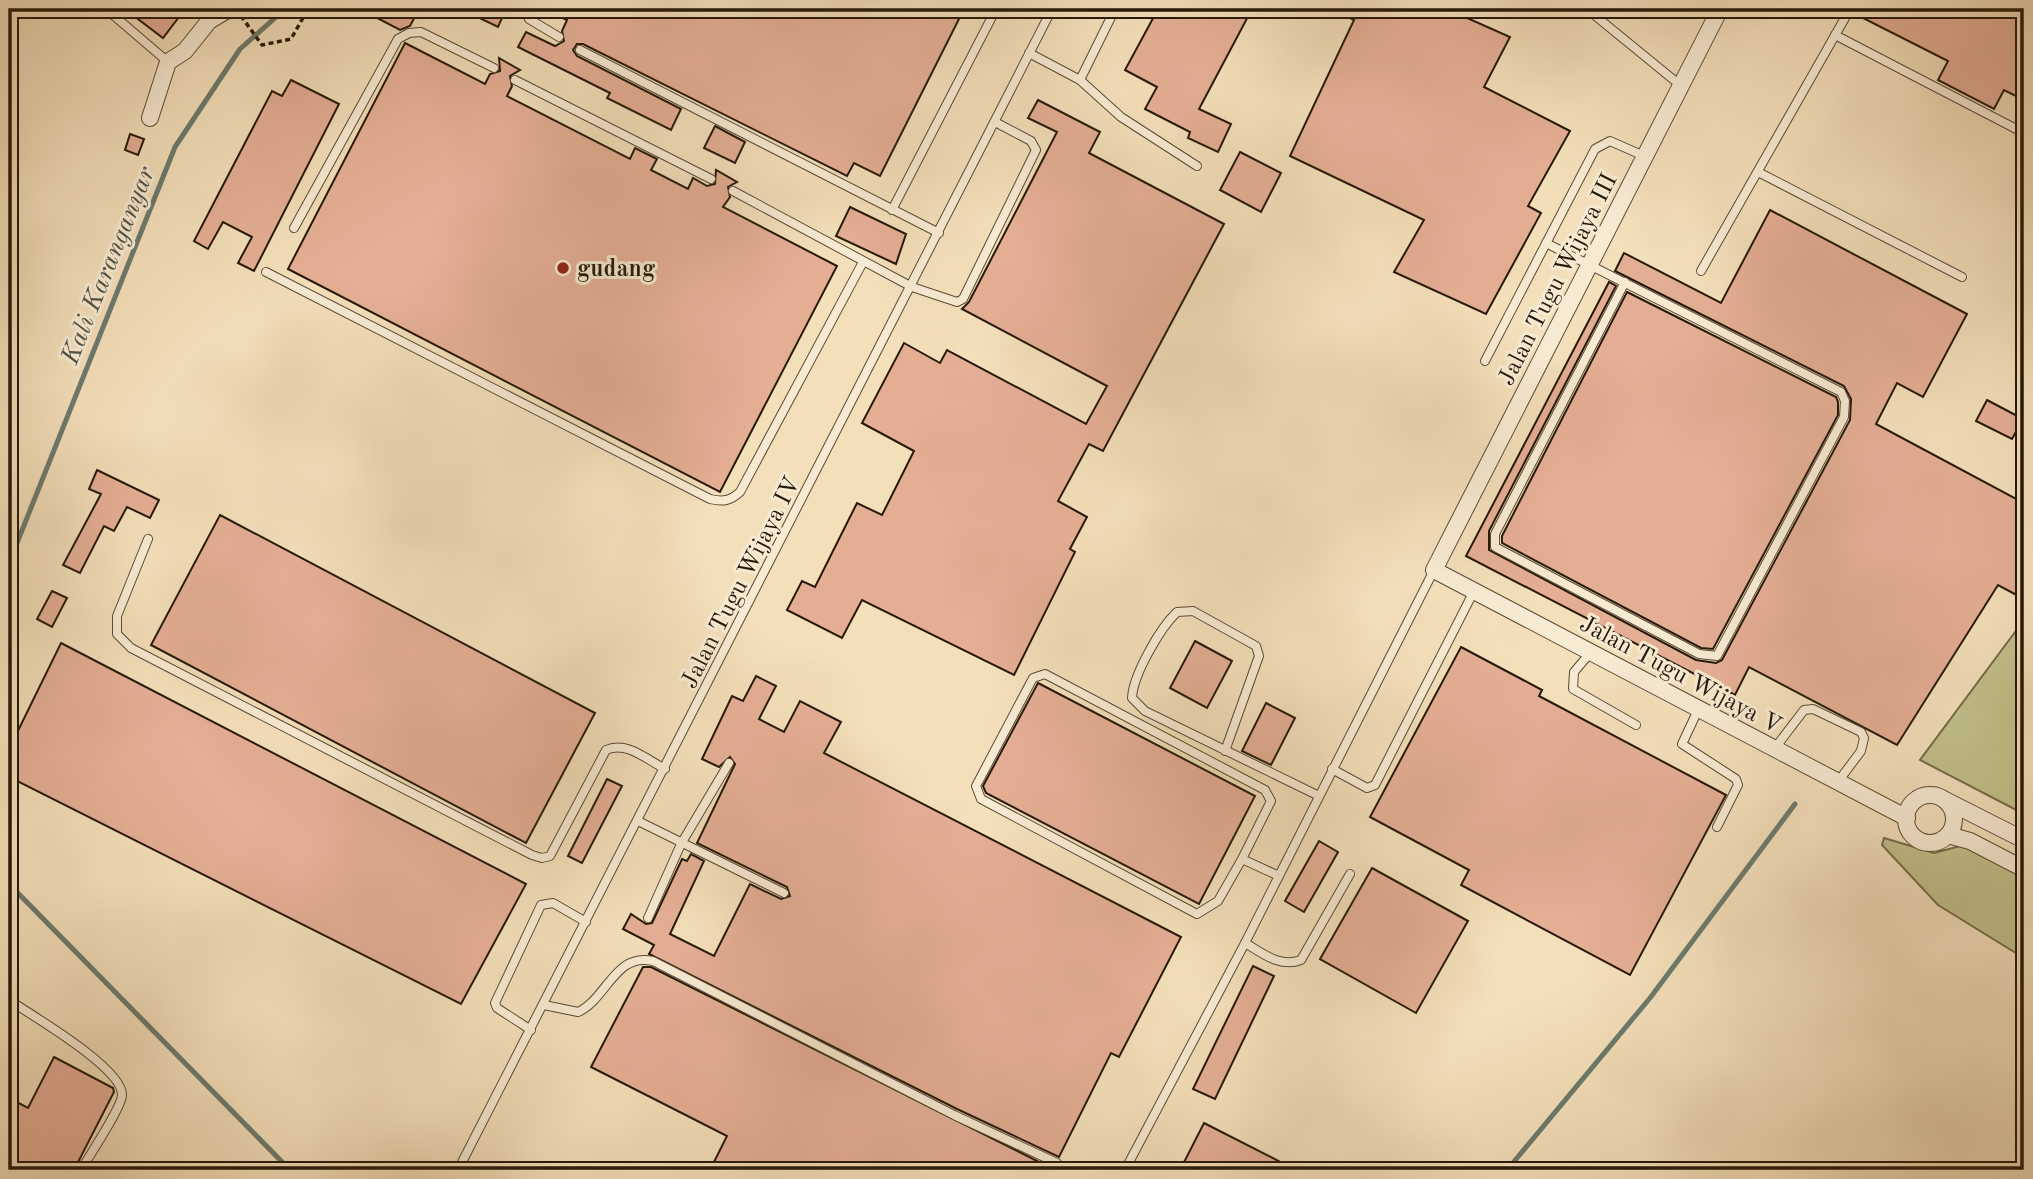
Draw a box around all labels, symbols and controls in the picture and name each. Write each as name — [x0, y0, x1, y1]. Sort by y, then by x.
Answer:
water label: Kali Karanganyar — [57, 163, 161, 369]
street label: Jalan Tugu Wijaya III — [1495, 170, 1623, 390]
place label: gudang — [577, 258, 656, 282]
marker: gudang — [555, 260, 571, 276]
street label: Jalan Tugu Wijaya IV — [678, 473, 806, 693]
street label: Jalan Tugu Wijaya V — [1575, 612, 1785, 739]

